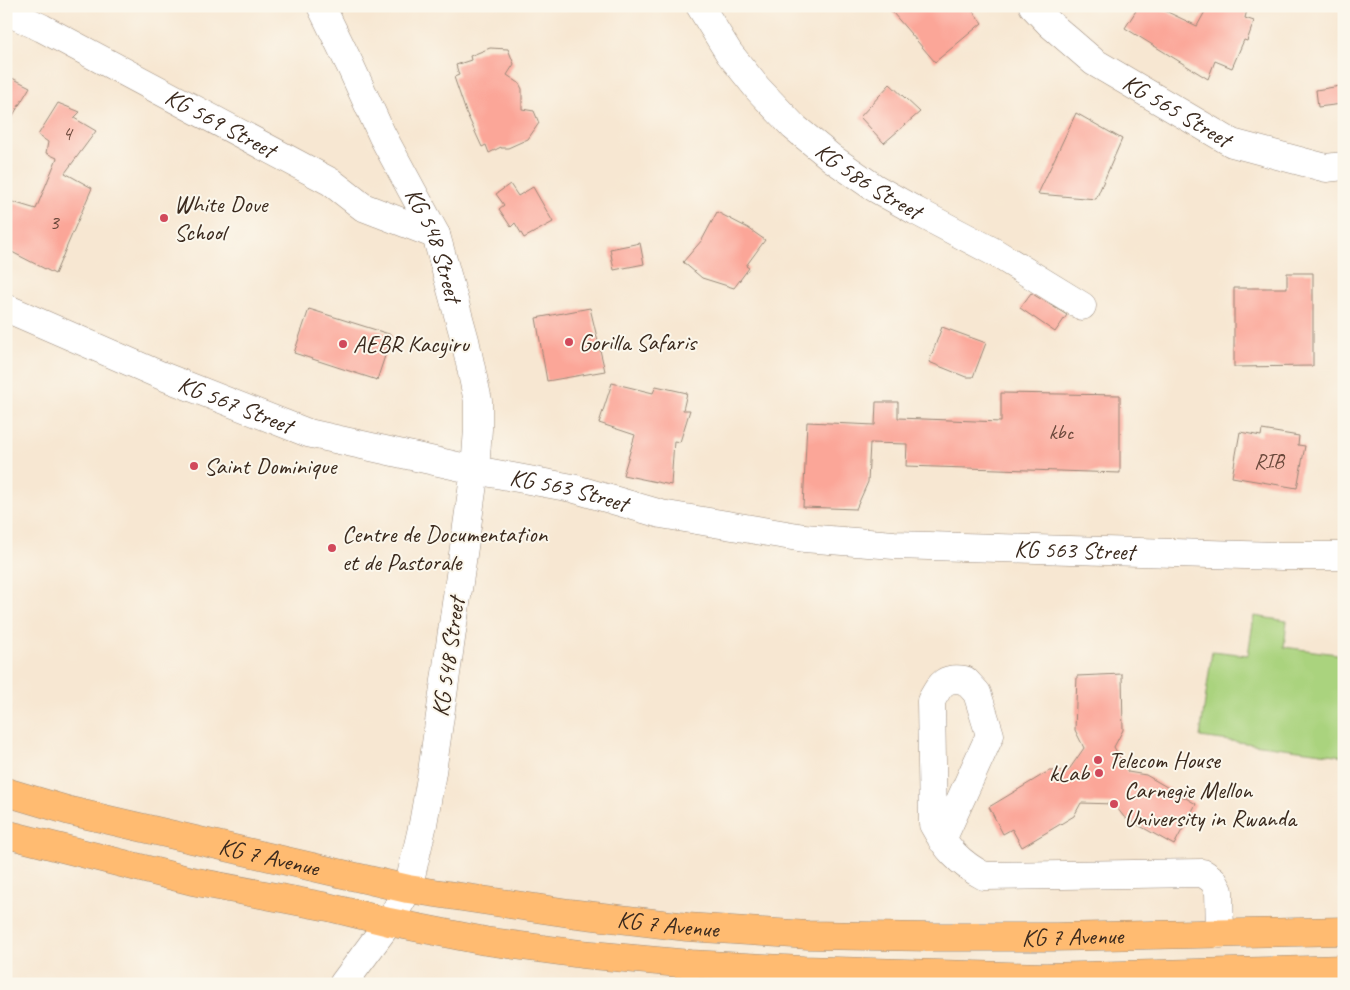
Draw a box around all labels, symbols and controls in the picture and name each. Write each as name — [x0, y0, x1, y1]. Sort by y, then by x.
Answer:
street label: KG 565 Street — [1117, 67, 1239, 156]
street label: KG 569 Street — [160, 82, 283, 166]
house number: 4 — [62, 120, 74, 146]
street label: KG 586 Street — [809, 136, 929, 227]
street label: KG 548 Street — [398, 183, 470, 308]
place label: White Dove School — [174, 189, 269, 247]
house number: 3 — [49, 209, 60, 235]
marker: White Dove School — [158, 212, 170, 224]
place label: Gorilla Safaris — [579, 327, 698, 357]
place label: AEBR Kacyiru — [353, 329, 471, 359]
marker: Gorilla Safaris — [563, 336, 575, 348]
marker: AEBR Kacyiru — [337, 338, 349, 350]
street label: KG 567 Street — [174, 369, 300, 442]
house number: kbc — [1049, 419, 1074, 445]
house number: RIB — [1254, 448, 1286, 474]
place label: Saint Dominique — [204, 451, 338, 481]
marker: Saint Dominique — [188, 460, 200, 472]
street label: KG 563 Street — [508, 462, 634, 519]
place label: Centre de Documentation et de Pastorale — [342, 519, 548, 577]
street label: KG 563 Street — [1014, 533, 1138, 567]
marker: Centre de Documentation et de Pastorale — [326, 542, 338, 554]
street label: KG 548 Street — [425, 592, 472, 719]
place label: Telecom House — [1108, 745, 1222, 775]
marker: Telecom House — [1092, 754, 1104, 766]
place label: kLab — [1049, 758, 1091, 788]
marker: kLab — [1093, 767, 1105, 779]
place label: Carnegie Mellon University in Rwanda — [1124, 775, 1298, 833]
marker: Carnegie Mellon University in Rwanda — [1108, 798, 1120, 810]
street label: KG 7 Avenue — [216, 831, 324, 883]
street label: KG 7 Avenue — [616, 904, 722, 944]
street label: KG 7 Avenue — [1022, 921, 1126, 952]

